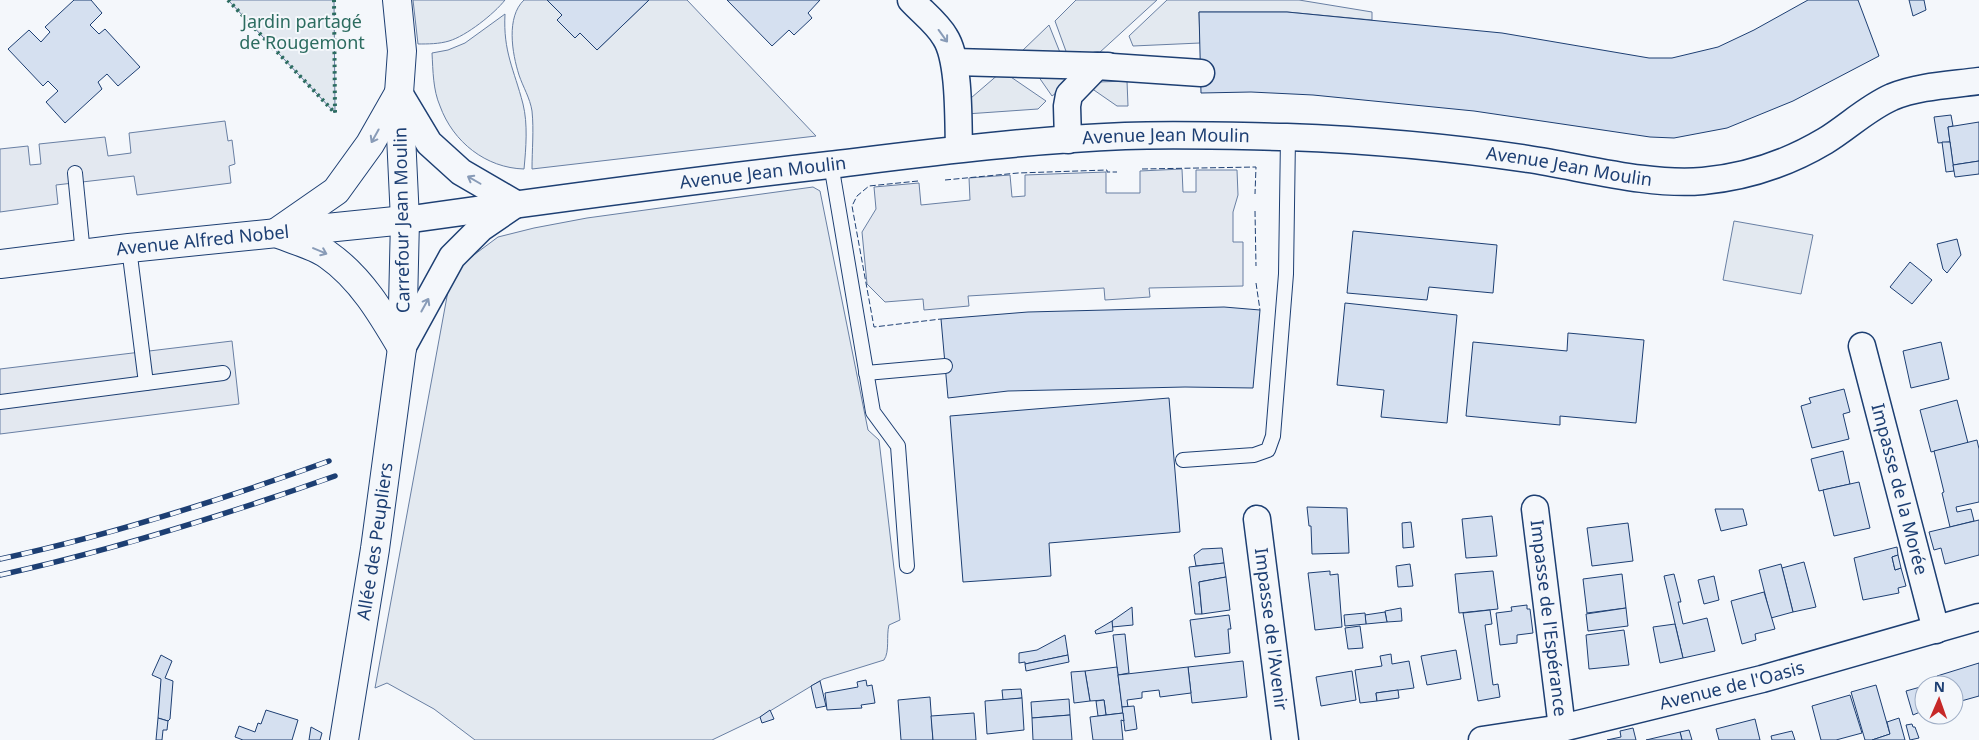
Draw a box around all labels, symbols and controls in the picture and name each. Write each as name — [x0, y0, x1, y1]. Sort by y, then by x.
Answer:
park label: Jardin partagé de Rougemont — [239, 9, 365, 54]
one-way arrow — [938, 29, 948, 43]
street label: Avenue Jean Moulin — [1081, 122, 1250, 149]
street label: Carrefour Jean Moulin — [387, 127, 415, 313]
one-way arrow — [370, 128, 380, 142]
street label: Avenue Jean Moulin — [1485, 140, 1653, 191]
street label: Avenue Jean Moulin — [678, 150, 847, 194]
one-way arrow — [467, 174, 482, 184]
street label: Avenue Alfred Nobel — [115, 219, 290, 261]
one-way arrow — [312, 247, 327, 257]
one-way arrow — [421, 298, 431, 313]
street label: Impasse de la Morée — [1866, 401, 1934, 577]
street label: Allée des Peupliers — [351, 461, 397, 622]
street label: Impasse de l'Espérance — [1525, 518, 1573, 718]
street label: Impasse de l'Avenir — [1250, 546, 1294, 712]
street label: Avenue de l'Oasis — [1657, 655, 1807, 715]
north arrow — [1914, 675, 1964, 725]
text: N — [1933, 677, 1945, 696]

